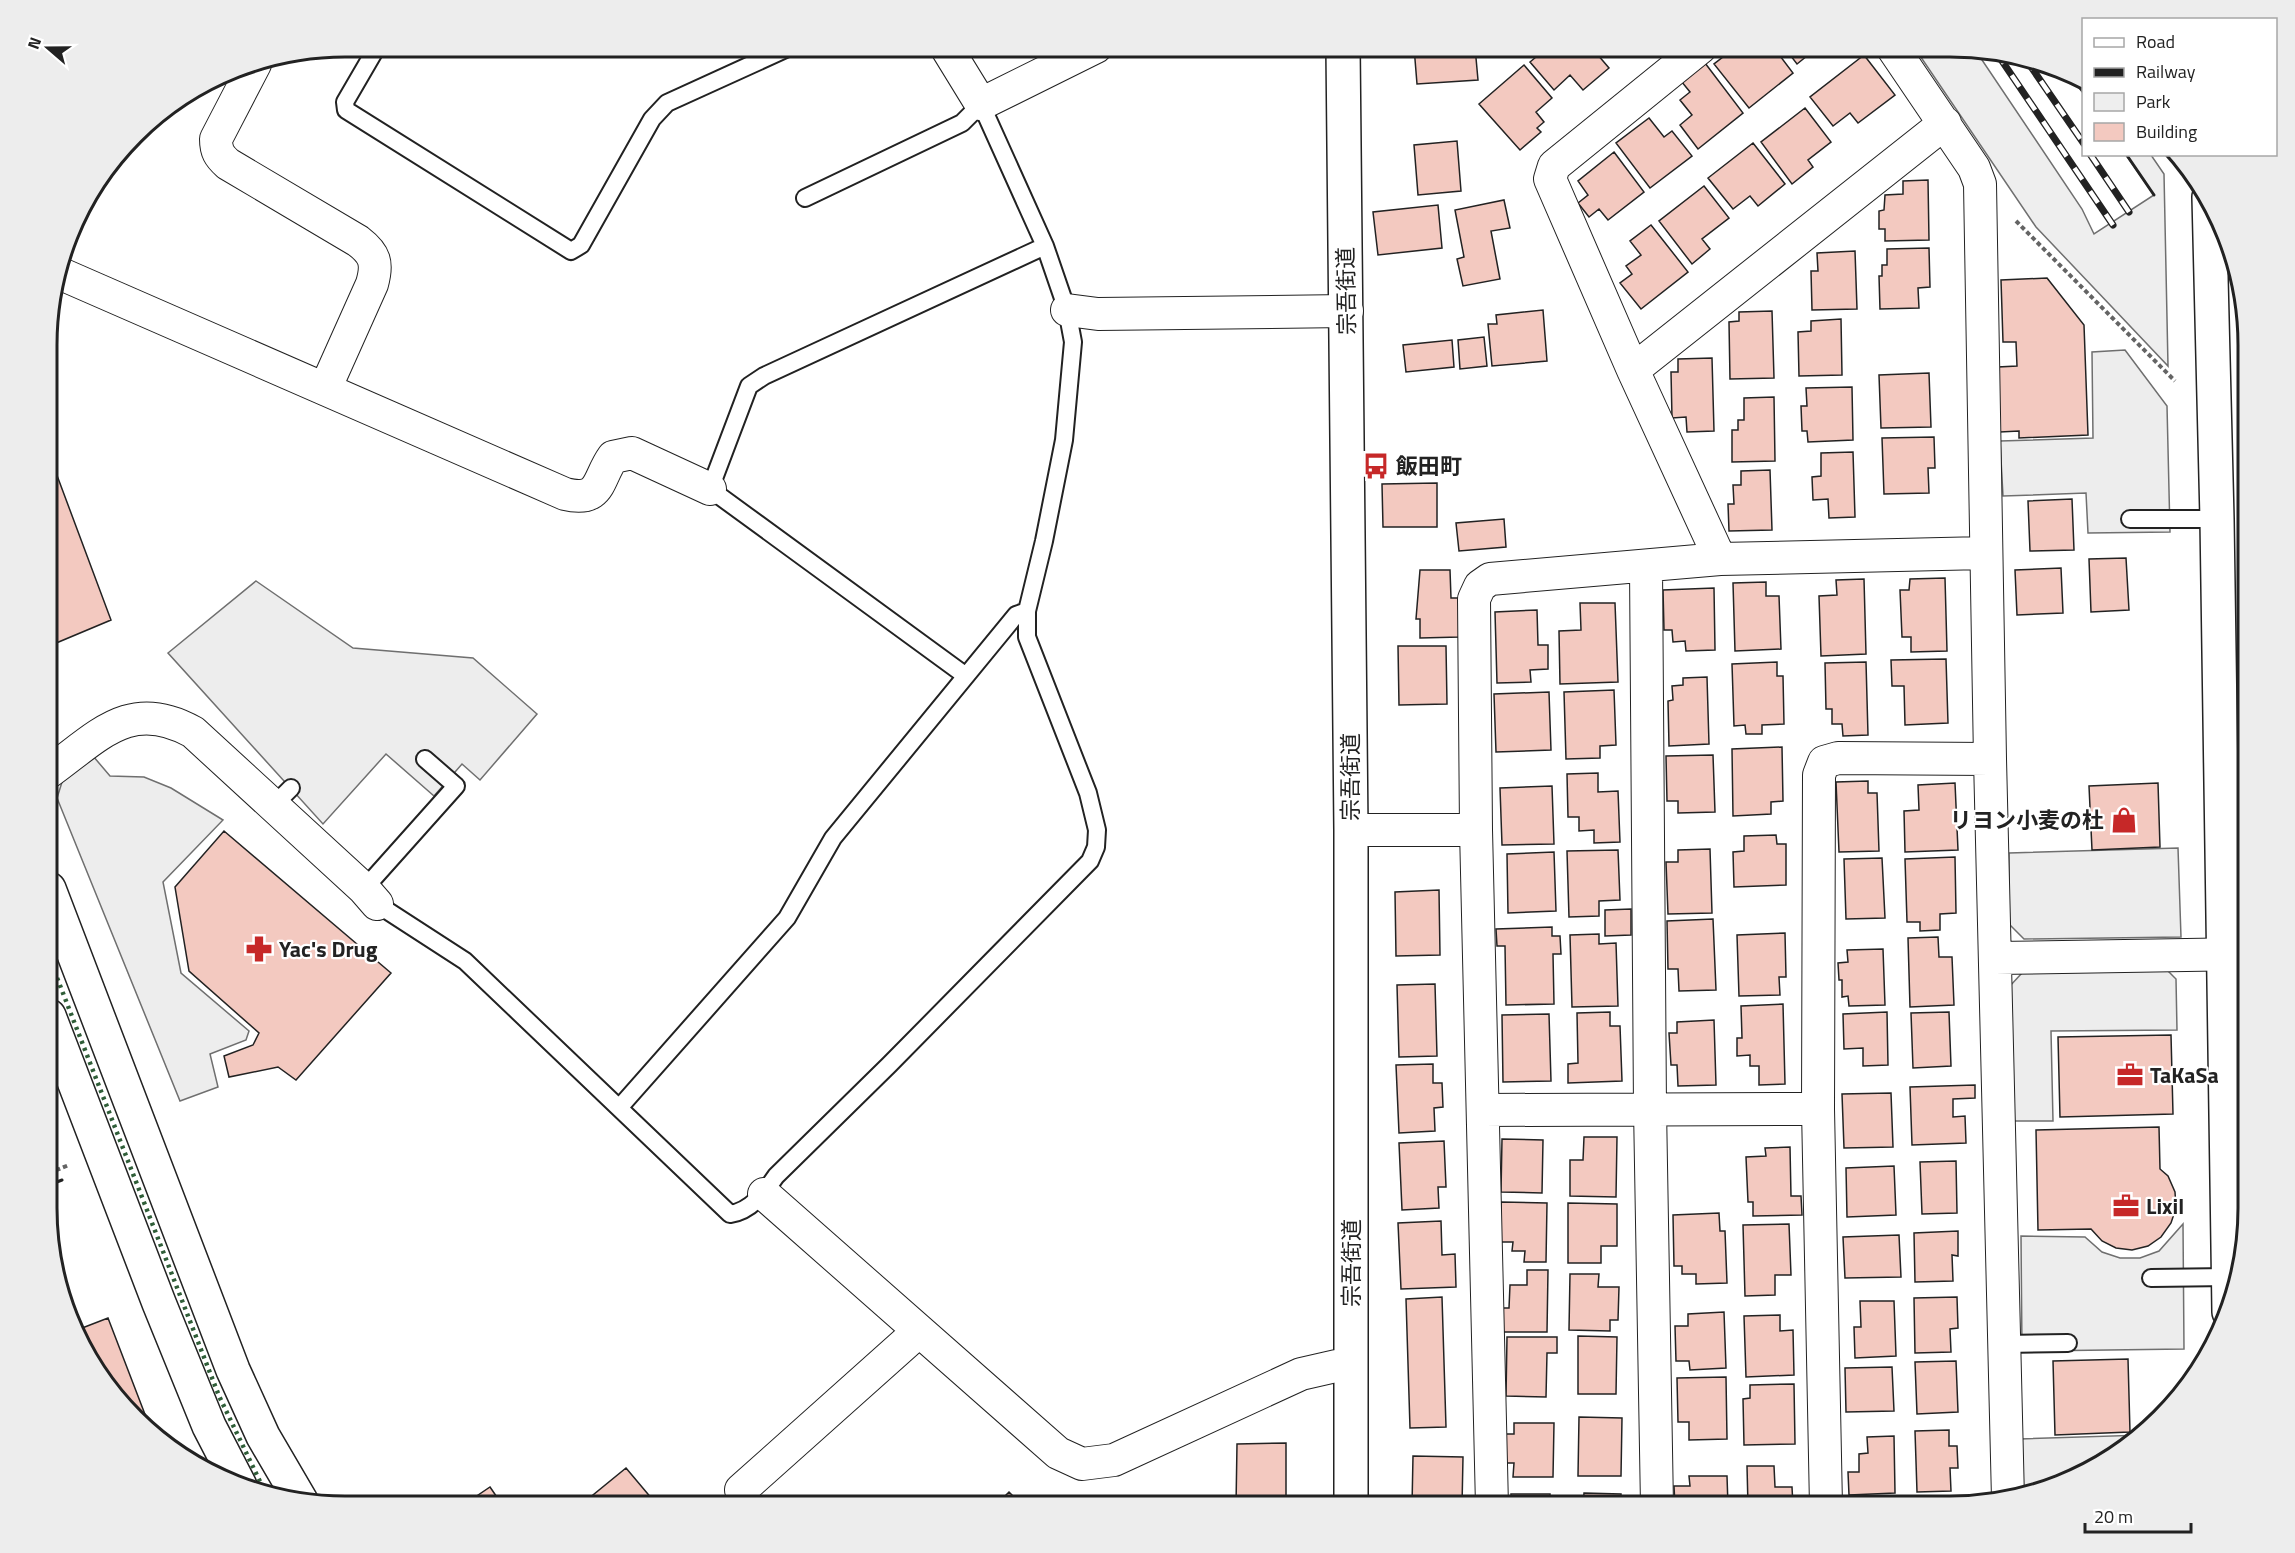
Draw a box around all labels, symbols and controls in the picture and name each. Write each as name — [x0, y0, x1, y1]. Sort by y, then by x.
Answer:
north arrow — [18, 18, 78, 78]
legend — [2082, 18, 2277, 156]
text: Road — [2136, 28, 2175, 55]
text: N — [21, 34, 47, 52]
text: Railway — [2136, 58, 2196, 85]
text: Park — [2136, 88, 2171, 115]
text: Building — [2136, 118, 2197, 145]
street label: 宗吾街道 — [1328, 247, 1364, 335]
place label: 飯田町 — [1395, 449, 1462, 483]
bus stop icon: 飯田町 — [1361, 451, 1391, 481]
street label: 宗吾街道 — [1333, 733, 1367, 821]
place label: リヨン小麦の杜 — [1950, 803, 2104, 837]
shop icon: リヨン小麦の杜 — [2109, 805, 2139, 835]
place label: Yac's Drug — [279, 932, 378, 966]
pharmacy icon: Yac's Drug — [244, 934, 274, 964]
place label: TaKaSa — [2150, 1058, 2219, 1092]
office icon: TaKaSa — [2115, 1060, 2145, 1090]
place label: Lixil — [2146, 1189, 2184, 1223]
office icon: Lixil — [2111, 1191, 2141, 1221]
street label: 宗吾街道 — [1334, 1219, 1368, 1307]
scale bar — [2085, 1496, 2192, 1534]
text: 20 m — [2094, 1503, 2133, 1530]

